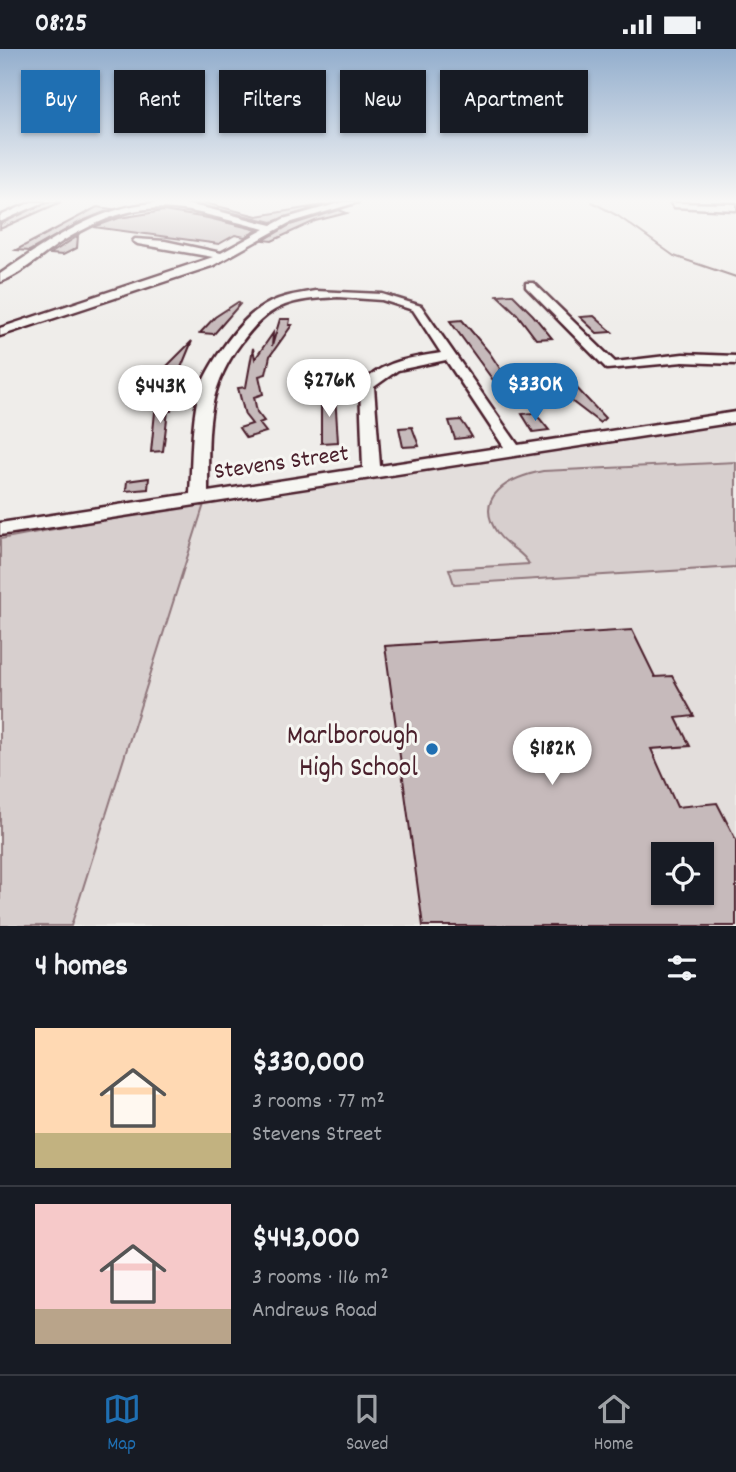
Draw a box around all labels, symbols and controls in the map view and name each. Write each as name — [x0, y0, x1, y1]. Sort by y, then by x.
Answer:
text: 08:25 — [35, 6, 87, 43]
chip: Buy — [21, 70, 100, 133]
chip: Rent — [114, 70, 205, 133]
chip: Filters — [219, 70, 326, 133]
chip: New — [340, 70, 426, 133]
chip: Apartment — [440, 70, 588, 133]
pin: $276K — [280, 359, 378, 419]
pin: $330K — [486, 363, 584, 423]
pin: $443K — [111, 365, 209, 425]
text: $276K — [303, 365, 355, 398]
text: $330K — [507, 369, 563, 402]
text: $443K — [134, 371, 186, 404]
street label: Stevens Street — [212, 438, 351, 490]
place label: Marlborough High School — [287, 718, 418, 790]
pin: $182K — [503, 727, 601, 787]
text: $182K — [529, 733, 575, 766]
marker: Marlborough High School — [424, 741, 440, 757]
map controls — [651, 842, 714, 905]
button: locate — [651, 842, 714, 905]
text: 4 homes — [35, 947, 128, 990]
icon: filters — [663, 949, 701, 987]
text: $330,000 — [252, 1043, 365, 1086]
icon: home — [91, 1056, 175, 1140]
text: 3 rooms · 77 m² — [252, 1086, 385, 1119]
text: Stevens Street — [252, 1119, 382, 1152]
text: $443,000 — [252, 1219, 360, 1262]
icon: home — [91, 1232, 175, 1316]
text: 3 rooms · 116 m² — [252, 1262, 389, 1295]
text: Andrews Road — [252, 1295, 377, 1328]
tab: Map — [103, 1390, 141, 1459]
tab: Saved — [346, 1390, 388, 1459]
tab: Home — [594, 1390, 633, 1459]

